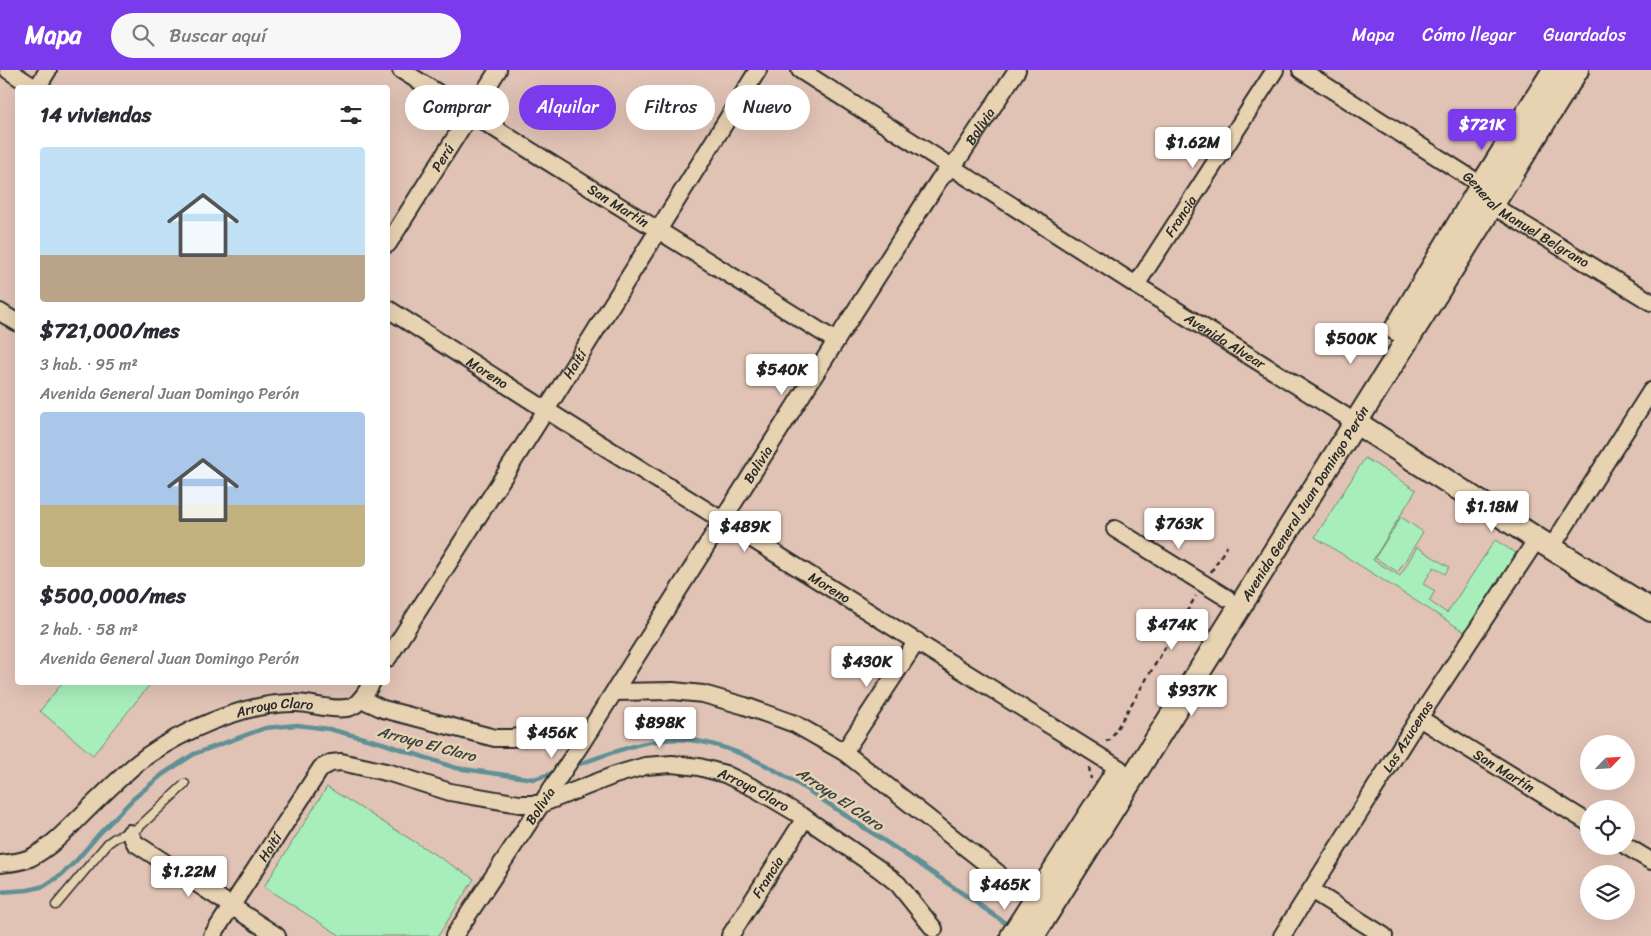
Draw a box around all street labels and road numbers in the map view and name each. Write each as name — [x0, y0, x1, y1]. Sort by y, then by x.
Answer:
street label: Bolivia — [958, 102, 1002, 150]
street label: Perú — [424, 138, 461, 177]
street label: General Manuel Belgrano — [1458, 164, 1595, 274]
street label: San Martín — [582, 177, 655, 234]
street label: Francia — [1158, 190, 1203, 242]
street label: Avenida Alvear — [1179, 305, 1272, 376]
street label: Haití — [556, 343, 594, 384]
street label: Moreno — [461, 350, 514, 396]
street label: Avenida General Juan Domingo Perón — [1233, 400, 1376, 607]
street label: Bolivia — [736, 440, 779, 489]
street label: Moreno — [803, 565, 856, 610]
street label: Arroyo Claro — [232, 690, 315, 725]
street label: Las Azucenas — [1375, 694, 1440, 777]
street label: San Martín — [1468, 742, 1540, 800]
street label: Arroyo Claro — [714, 760, 794, 819]
street label: Bolivia — [518, 782, 562, 830]
street label: Haití — [251, 826, 290, 867]
street label: Francia — [745, 851, 790, 903]

